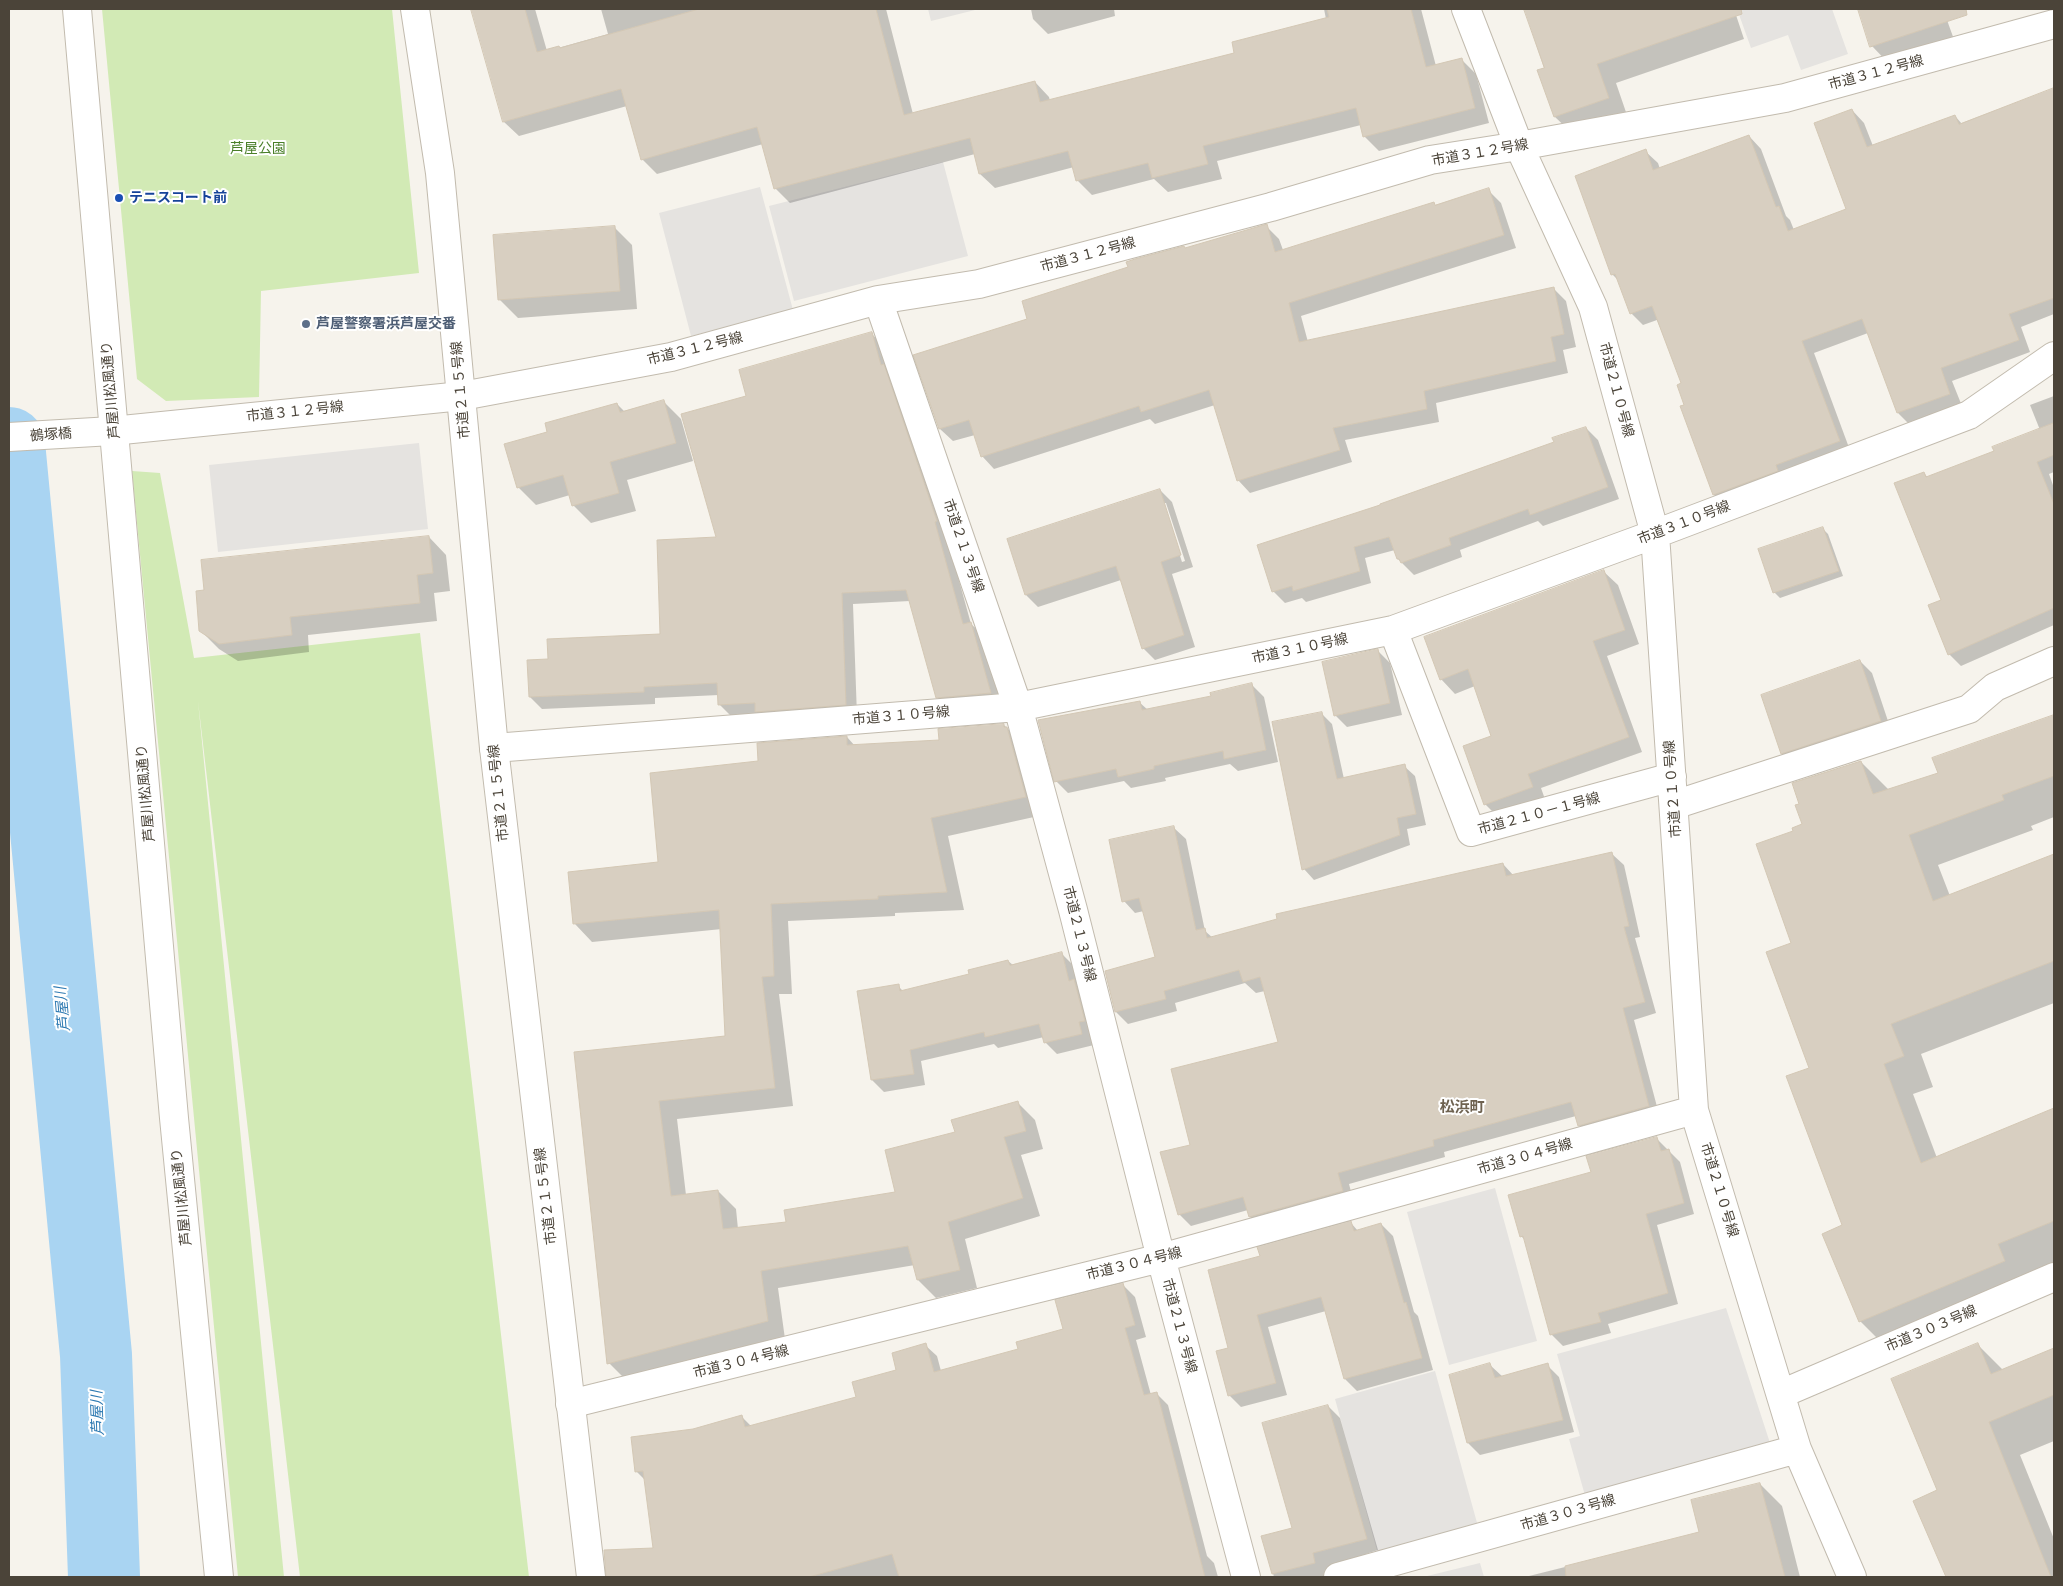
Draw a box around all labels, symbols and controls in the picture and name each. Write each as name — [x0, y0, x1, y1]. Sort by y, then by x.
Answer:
street label: 市道３１２号線 — [1826, 52, 1926, 94]
street label: 市道３１２号線 — [1430, 136, 1530, 170]
park label: 芦屋公園 — [230, 141, 286, 157]
place label: テニスコート前 — [129, 190, 227, 206]
marker: テニスコート前 — [113, 192, 125, 204]
street label: 市道３１２号線 — [1038, 234, 1138, 276]
place label: 芦屋警察署浜芦屋交番 — [316, 316, 456, 332]
marker: 芦屋警察署浜芦屋交番 — [300, 318, 312, 330]
street label: 市道３１２号線 — [645, 329, 745, 369]
street label: 芦屋川松風通り — [98, 340, 124, 440]
street label: 市道２１５号線 — [448, 340, 474, 440]
street label: 市道２１０号線 — [1595, 340, 1637, 440]
street label: 市道３１２号線 — [245, 399, 345, 425]
street label: 鵺塚橋 — [29, 425, 73, 445]
street label: 市道２１３号線 — [939, 497, 987, 595]
street label: 市道３１０号線 — [1635, 498, 1733, 548]
street label: 市道３１０号線 — [1250, 631, 1350, 667]
street label: 市道３１０号線 — [851, 703, 951, 729]
street label: 市道２１０号線 — [1661, 740, 1685, 838]
street label: 芦屋川松風通り — [133, 743, 159, 843]
street label: 市道２１５号線 — [486, 743, 512, 843]
street label: 市道２１０－１号線 — [1476, 790, 1602, 838]
street label: 市道２１３号線 — [1059, 884, 1099, 984]
water label: 芦屋川 — [52, 986, 74, 1032]
district label: 松浜町 — [1440, 1099, 1484, 1117]
street label: 市道３０４号線 — [1476, 1135, 1574, 1179]
street label: 市道２１０号線 — [1697, 1141, 1741, 1239]
street label: 市道２１５号線 — [532, 1146, 560, 1246]
street label: 芦屋川松風通り — [169, 1147, 195, 1247]
street label: 市道３０４号線 — [1084, 1244, 1184, 1284]
street label: 市道２１３号線 — [1158, 1276, 1200, 1376]
street label: 市道３０３号線 — [1883, 1302, 1979, 1356]
street label: 市道３０４号線 — [691, 1342, 791, 1382]
water label: 芦屋川 — [88, 1390, 108, 1436]
street label: 市道３０３号線 — [1519, 1491, 1617, 1535]

